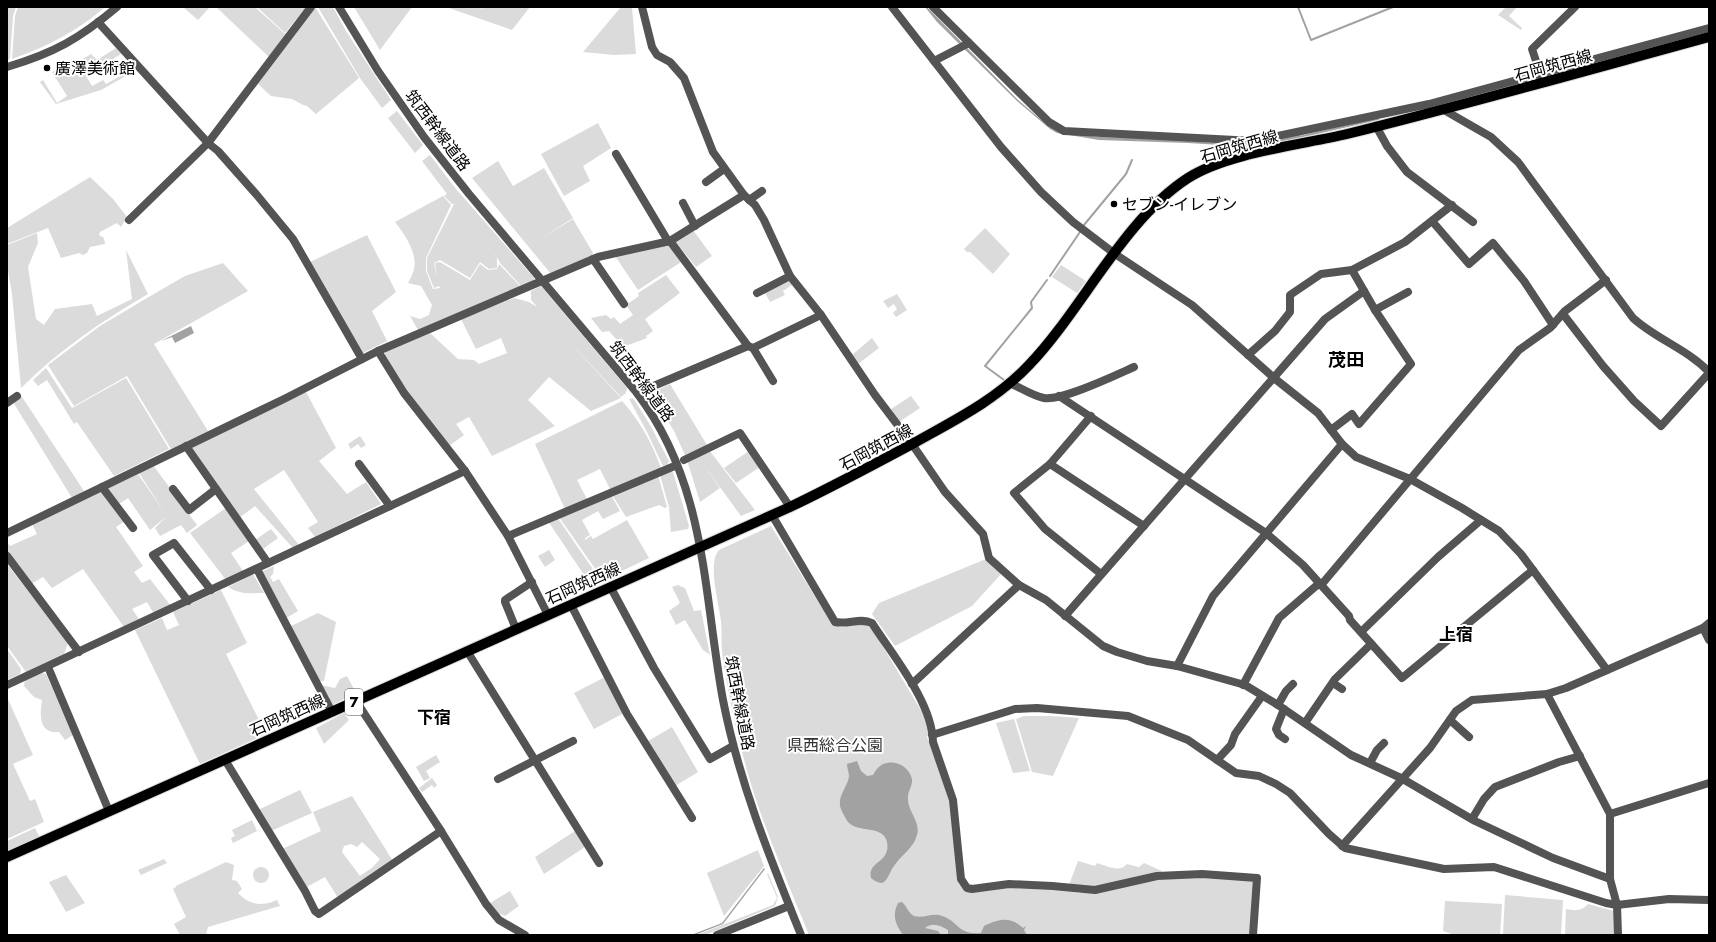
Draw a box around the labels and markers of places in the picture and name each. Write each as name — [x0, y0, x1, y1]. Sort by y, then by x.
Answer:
place label: 廣澤美術館 — [55, 57, 135, 80]
marker: 廣澤美術館 — [42, 63, 52, 73]
place label: セブン-イレブン — [1122, 193, 1237, 216]
marker: セブン-イレブン — [1109, 199, 1119, 209]

